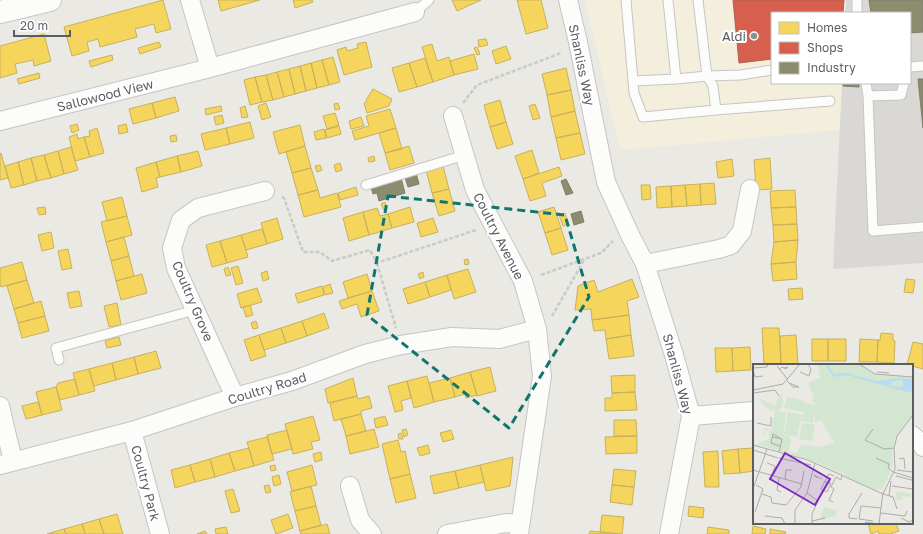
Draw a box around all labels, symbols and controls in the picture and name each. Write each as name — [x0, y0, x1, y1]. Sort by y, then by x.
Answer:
scale bar — [14, 12, 70, 38]
legend — [771, 12, 911, 84]
text: 20 m — [20, 18, 48, 33]
text: Homes — [807, 20, 847, 35]
street label: Shanliss Way — [566, 23, 599, 108]
place label: Aldi — [722, 28, 746, 44]
marker: Aldi — [749, 31, 759, 41]
text: Shops — [807, 40, 843, 55]
text: Industry — [807, 60, 856, 75]
street label: Sallowood View — [55, 75, 155, 115]
street label: Coultry Avenue — [470, 190, 528, 282]
street label: Coultry Grove — [169, 258, 217, 344]
street label: Shanliss Way — [660, 332, 697, 417]
inset map — [753, 364, 913, 524]
street label: Coultry Road — [226, 368, 308, 408]
street label: Coultry Park — [128, 443, 164, 523]

